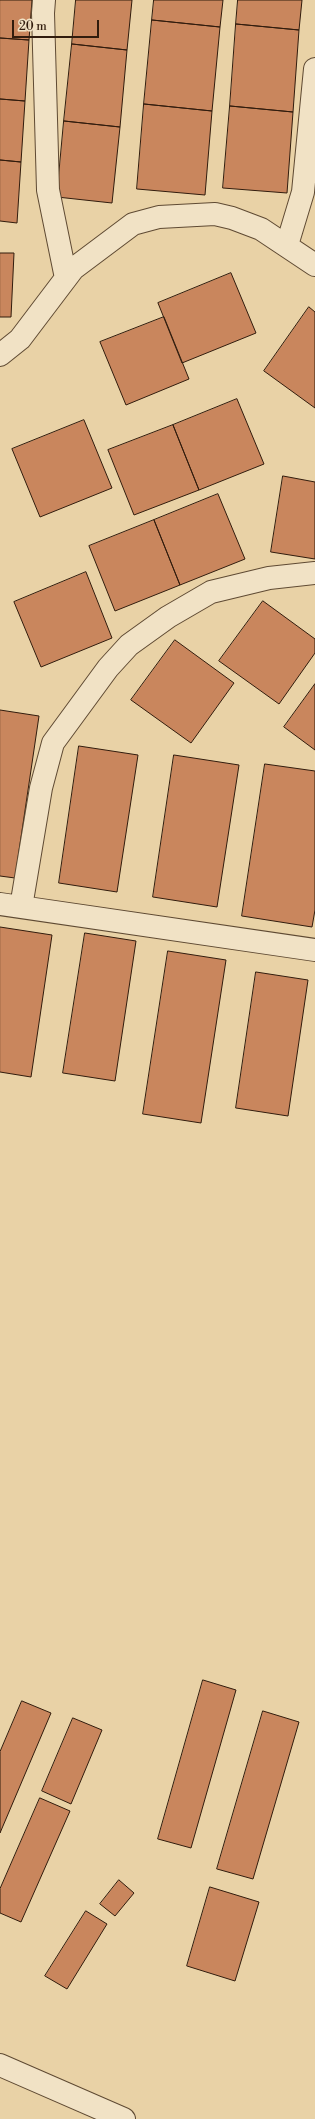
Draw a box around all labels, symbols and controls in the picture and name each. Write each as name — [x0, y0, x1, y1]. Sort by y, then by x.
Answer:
scale bar — [14, 12, 101, 38]
text: 20 m — [19, 19, 47, 34]

